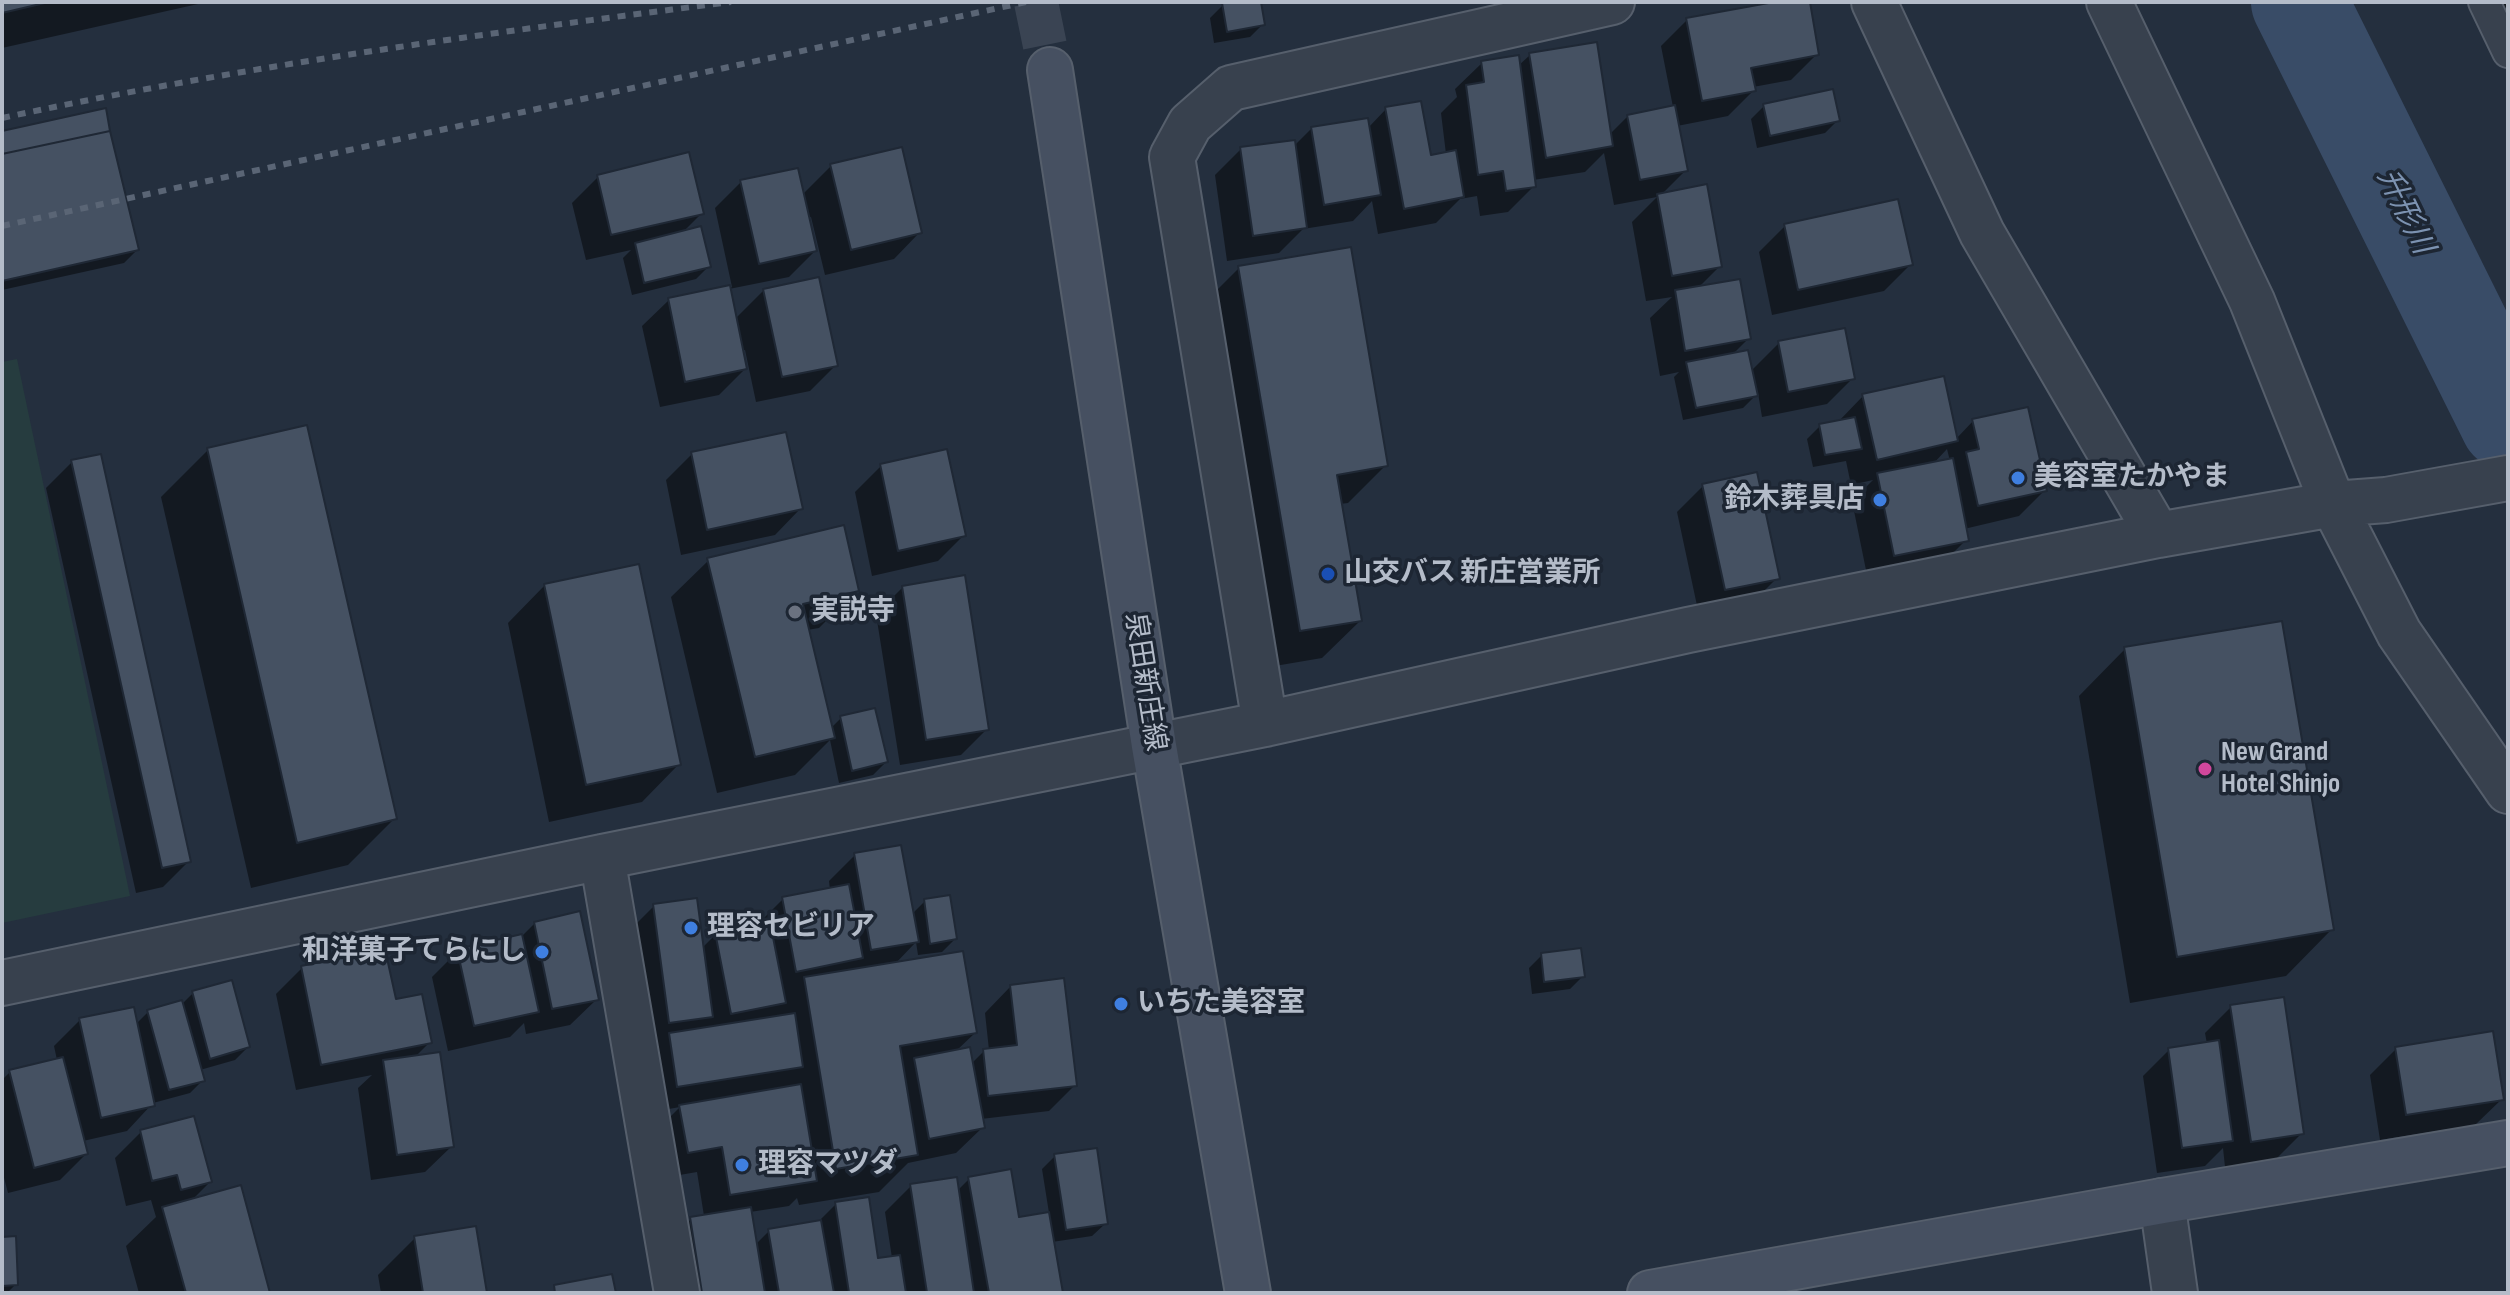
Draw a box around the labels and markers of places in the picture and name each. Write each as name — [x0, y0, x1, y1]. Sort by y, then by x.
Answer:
place label: 美容室たかやま — [2034, 461, 2230, 495]
marker: 美容室たかやま — [2009, 469, 2027, 487]
place label: 鈴木葬具店 — [1724, 483, 1864, 517]
marker: 鈴木葬具店 — [1871, 491, 1889, 509]
place label: 山交バス 新庄営業所 — [1344, 557, 1600, 591]
marker: 山交バス 新庄営業所 — [1319, 565, 1337, 583]
place label: 実説寺 — [811, 595, 895, 629]
marker: 実説寺 — [786, 603, 804, 621]
place label: New Grand Hotel Shinjo — [2221, 736, 2340, 802]
marker: New Grand Hotel Shinjo — [2196, 760, 2214, 778]
place label: 理容セビリア — [707, 911, 875, 945]
marker: 理容セビリア — [682, 919, 700, 937]
place label: 和洋菓子てらにし — [302, 935, 526, 969]
marker: 和洋菓子てらにし — [533, 943, 551, 961]
place label: いちた美容室 — [1137, 987, 1305, 1021]
marker: いちた美容室 — [1112, 995, 1130, 1013]
place label: 理容マツダ — [758, 1148, 898, 1182]
marker: 理容マツダ — [733, 1156, 751, 1174]

